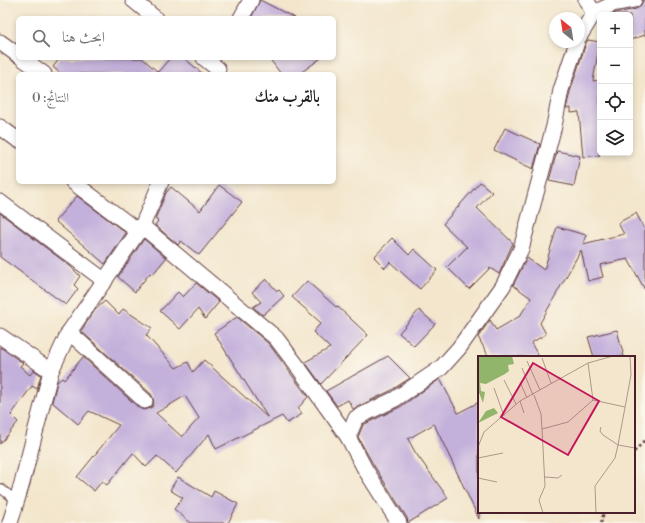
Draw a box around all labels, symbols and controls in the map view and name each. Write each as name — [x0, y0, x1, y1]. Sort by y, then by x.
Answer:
north arrow — [549, 12, 585, 48]
map controls — [597, 12, 633, 156]
button: + — [597, 12, 633, 48]
search box — [16, 16, 336, 60]
icon: search — [30, 27, 52, 49]
text: ابحث هنا — [62, 28, 105, 47]
button: − — [597, 48, 633, 84]
button: locate — [597, 84, 633, 120]
text: بالقرب منك — [254, 86, 320, 108]
text: النتائج: 0 — [32, 90, 69, 106]
button: layers — [597, 120, 633, 156]
inset map — [478, 356, 635, 513]

